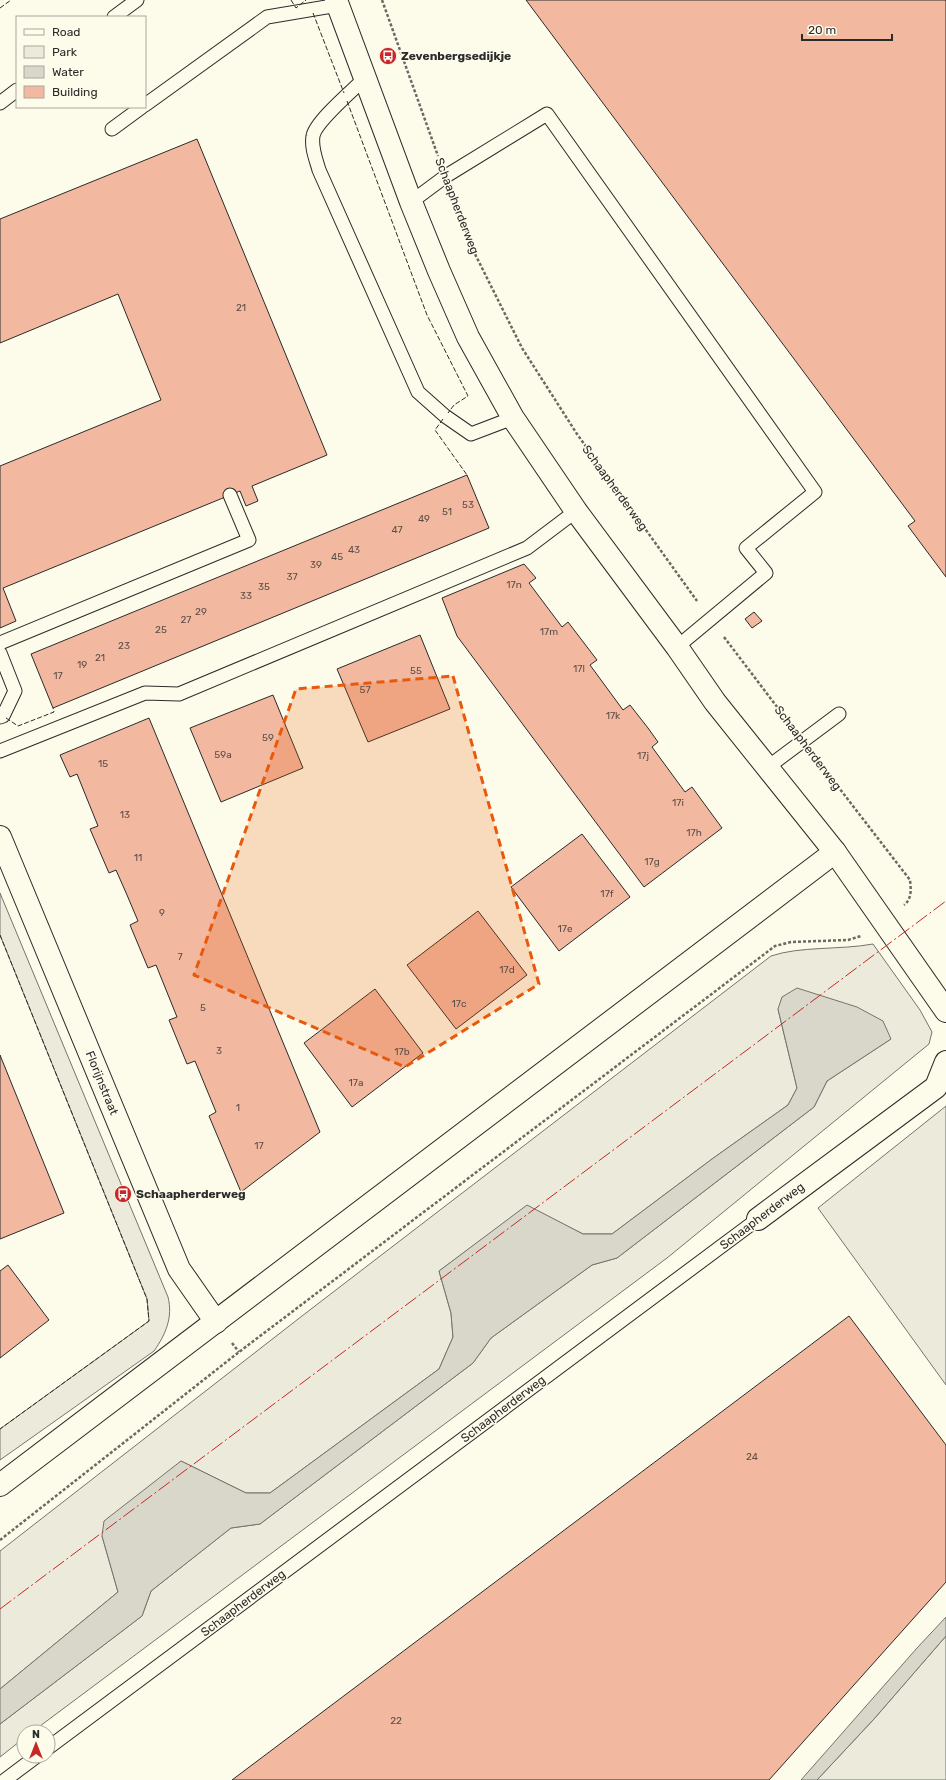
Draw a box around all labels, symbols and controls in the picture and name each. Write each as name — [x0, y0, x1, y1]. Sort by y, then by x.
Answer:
legend — [16, 16, 146, 108]
scale bar — [802, 16, 892, 42]
text: 20 m — [808, 23, 836, 37]
text: Road — [52, 25, 80, 39]
text: Park — [52, 45, 78, 59]
bus stop icon: Zevenbergsedijkje — [378, 46, 398, 66]
place label: Zevenbergsedijkje — [401, 49, 511, 63]
text: Water — [52, 65, 84, 79]
text: Building — [52, 85, 98, 99]
street label: Schaapherderweg — [432, 156, 482, 256]
house number: 21 — [236, 302, 246, 314]
street label: Schaapherderweg — [579, 443, 651, 533]
house number: 53 — [462, 499, 474, 511]
house number: 51 — [442, 506, 452, 518]
house number: 49 — [418, 513, 430, 525]
house number: 47 — [391, 524, 403, 536]
house number: 43 — [348, 544, 360, 556]
house number: 45 — [331, 551, 343, 563]
house number: 39 — [310, 559, 322, 571]
house number: 37 — [286, 571, 298, 583]
house number: 17n — [506, 579, 522, 591]
house number: 35 — [258, 581, 270, 593]
house number: 33 — [240, 590, 252, 602]
house number: 29 — [195, 606, 207, 618]
house number: 27 — [181, 614, 192, 626]
house number: 25 — [155, 624, 167, 636]
house number: 17m — [540, 626, 558, 638]
house number: 23 — [118, 640, 130, 652]
house number: 21 — [95, 652, 105, 664]
house number: 19 — [77, 659, 87, 671]
house number: 17l — [573, 663, 585, 675]
house number: 55 — [410, 665, 422, 677]
house number: 17 — [53, 670, 63, 682]
house number: 57 — [359, 684, 371, 696]
street label: Schaapherderweg — [772, 703, 844, 793]
house number: 17k — [606, 710, 621, 722]
house number: 59 — [262, 732, 274, 744]
house number: 59a — [214, 749, 232, 761]
house number: 17j — [637, 750, 649, 762]
house number: 15 — [98, 758, 108, 770]
house number: 17i — [672, 797, 684, 809]
house number: 13 — [120, 809, 130, 821]
house number: 17h — [686, 827, 702, 839]
house number: 11 — [134, 852, 142, 864]
house number: 17g — [644, 856, 660, 868]
house number: 17f — [600, 888, 614, 900]
house number: 9 — [159, 907, 165, 919]
house number: 17e — [557, 923, 573, 935]
house number: 7 — [177, 951, 183, 963]
house number: 17d — [499, 964, 515, 976]
house number: 17c — [452, 998, 467, 1010]
house number: 5 — [200, 1002, 206, 1014]
house number: 3 — [216, 1045, 222, 1057]
house number: 17b — [394, 1046, 410, 1058]
street label: Florijnstraat — [83, 1049, 121, 1117]
house number: 17a — [349, 1077, 363, 1089]
house number: 1 — [236, 1102, 240, 1114]
house number: 17 — [254, 1140, 264, 1152]
street label: Schaapherderweg — [717, 1180, 807, 1252]
bus stop icon: Schaapherderweg — [113, 1184, 133, 1204]
place label: Schaapherderweg — [136, 1187, 246, 1201]
street label: Schaapherderweg — [458, 1373, 548, 1445]
house number: 24 — [746, 1451, 758, 1463]
street label: Schaapherderweg — [198, 1567, 288, 1639]
house number: 22 — [390, 1715, 402, 1727]
north arrow — [16, 1724, 56, 1764]
text: N — [32, 1728, 40, 1741]

